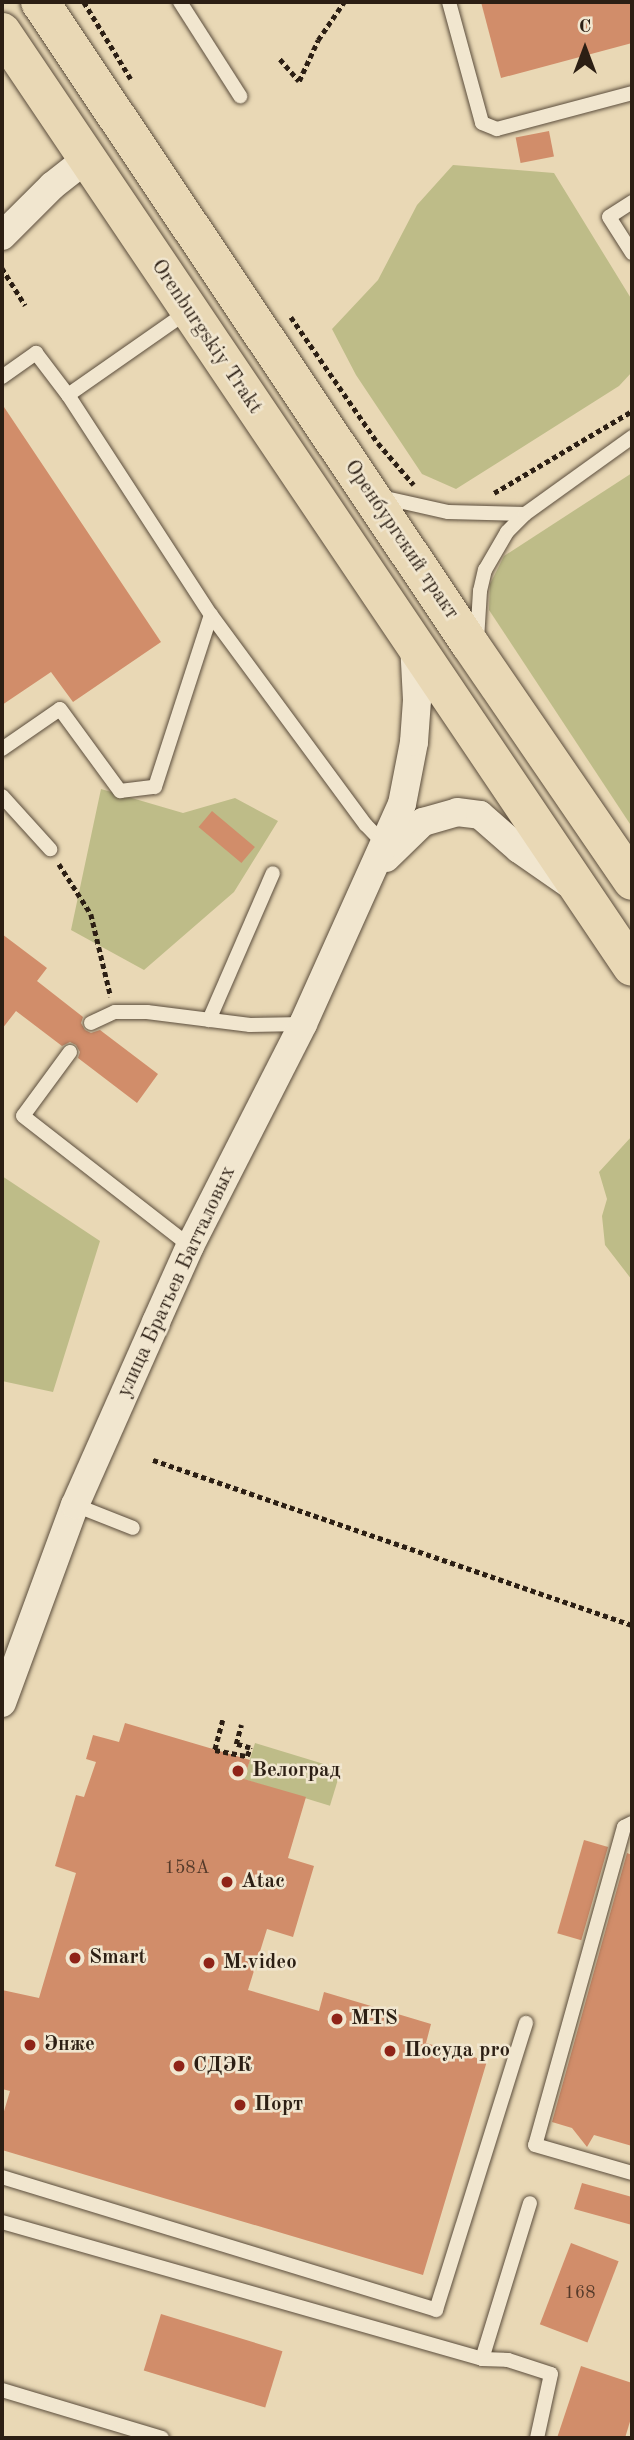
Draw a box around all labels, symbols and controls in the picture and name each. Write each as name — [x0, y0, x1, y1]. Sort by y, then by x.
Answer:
north arrow — [550, 14, 620, 84]
text: С — [579, 18, 591, 37]
street label: Orenburgskiy Trakt — [145, 255, 267, 419]
street label: Оренбургский тракт — [338, 455, 464, 625]
street label: улица Братьев Батталовых — [112, 1162, 242, 1402]
place label: Велоград — [252, 1758, 341, 1784]
marker: Велоград — [230, 1763, 246, 1779]
house number: 158А — [164, 1857, 210, 1879]
place label: Atac — [241, 1869, 285, 1895]
marker: Atac — [219, 1874, 235, 1890]
place label: Smart — [89, 1945, 146, 1971]
marker: Smart — [67, 1950, 83, 1966]
place label: M.video — [223, 1950, 297, 1976]
marker: M.video — [201, 1955, 217, 1971]
place label: MTS — [351, 2006, 398, 2032]
marker: MTS — [329, 2011, 345, 2027]
place label: Энже — [44, 2032, 95, 2058]
marker: Энже — [22, 2037, 38, 2053]
place label: Посуда pro — [404, 2038, 510, 2064]
marker: Посуда pro — [382, 2043, 398, 2059]
place label: СДЭК — [193, 2053, 252, 2079]
marker: СДЭК — [171, 2058, 187, 2074]
place label: Порт — [254, 2092, 303, 2118]
marker: Порт — [232, 2097, 248, 2113]
house number: 168 — [564, 2282, 596, 2304]

